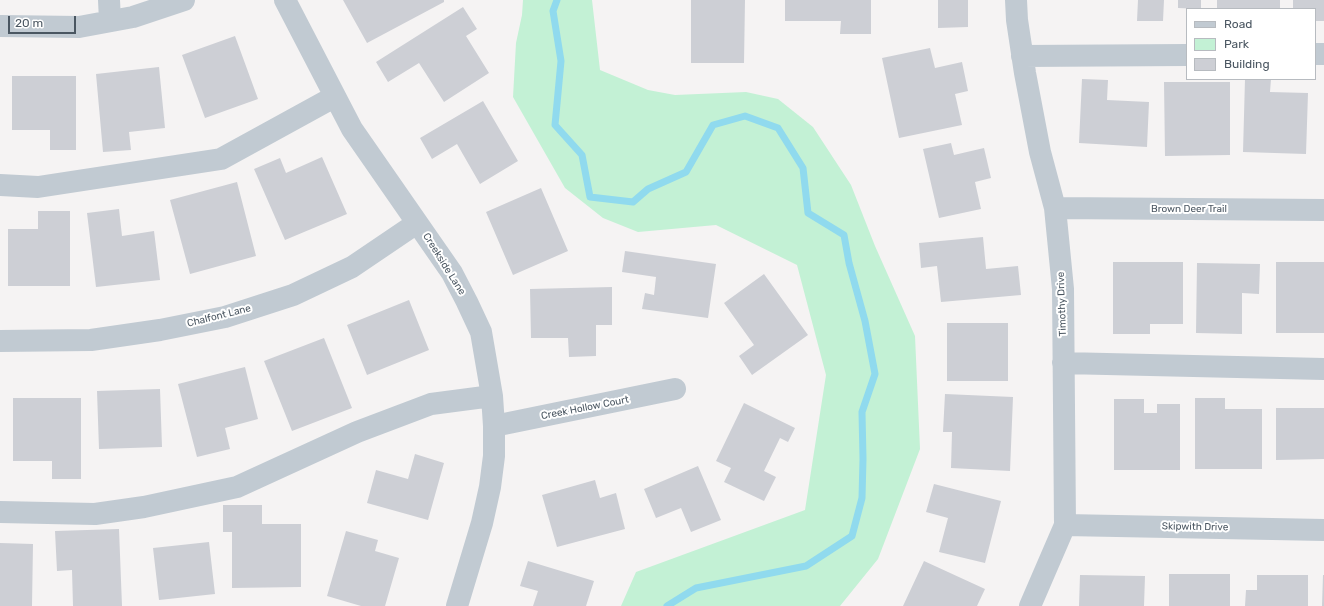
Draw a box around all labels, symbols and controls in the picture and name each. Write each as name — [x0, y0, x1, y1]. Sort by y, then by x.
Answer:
scale bar — [10, 8, 78, 34]
legend — [1186, 8, 1316, 80]
text: 20 m — [15, 16, 43, 30]
text: Road — [1224, 17, 1252, 31]
text: Park — [1224, 37, 1249, 51]
text: Building — [1224, 57, 1270, 71]
street label: Brown Deer Trail — [1151, 203, 1227, 215]
street label: Creekside Lane — [420, 231, 468, 297]
street label: Timothy Drive — [1055, 271, 1069, 337]
street label: Chalfont Lane — [186, 302, 252, 330]
street label: Creek Hollow Court — [540, 394, 630, 422]
street label: Skipwith Drive — [1162, 520, 1228, 534]

